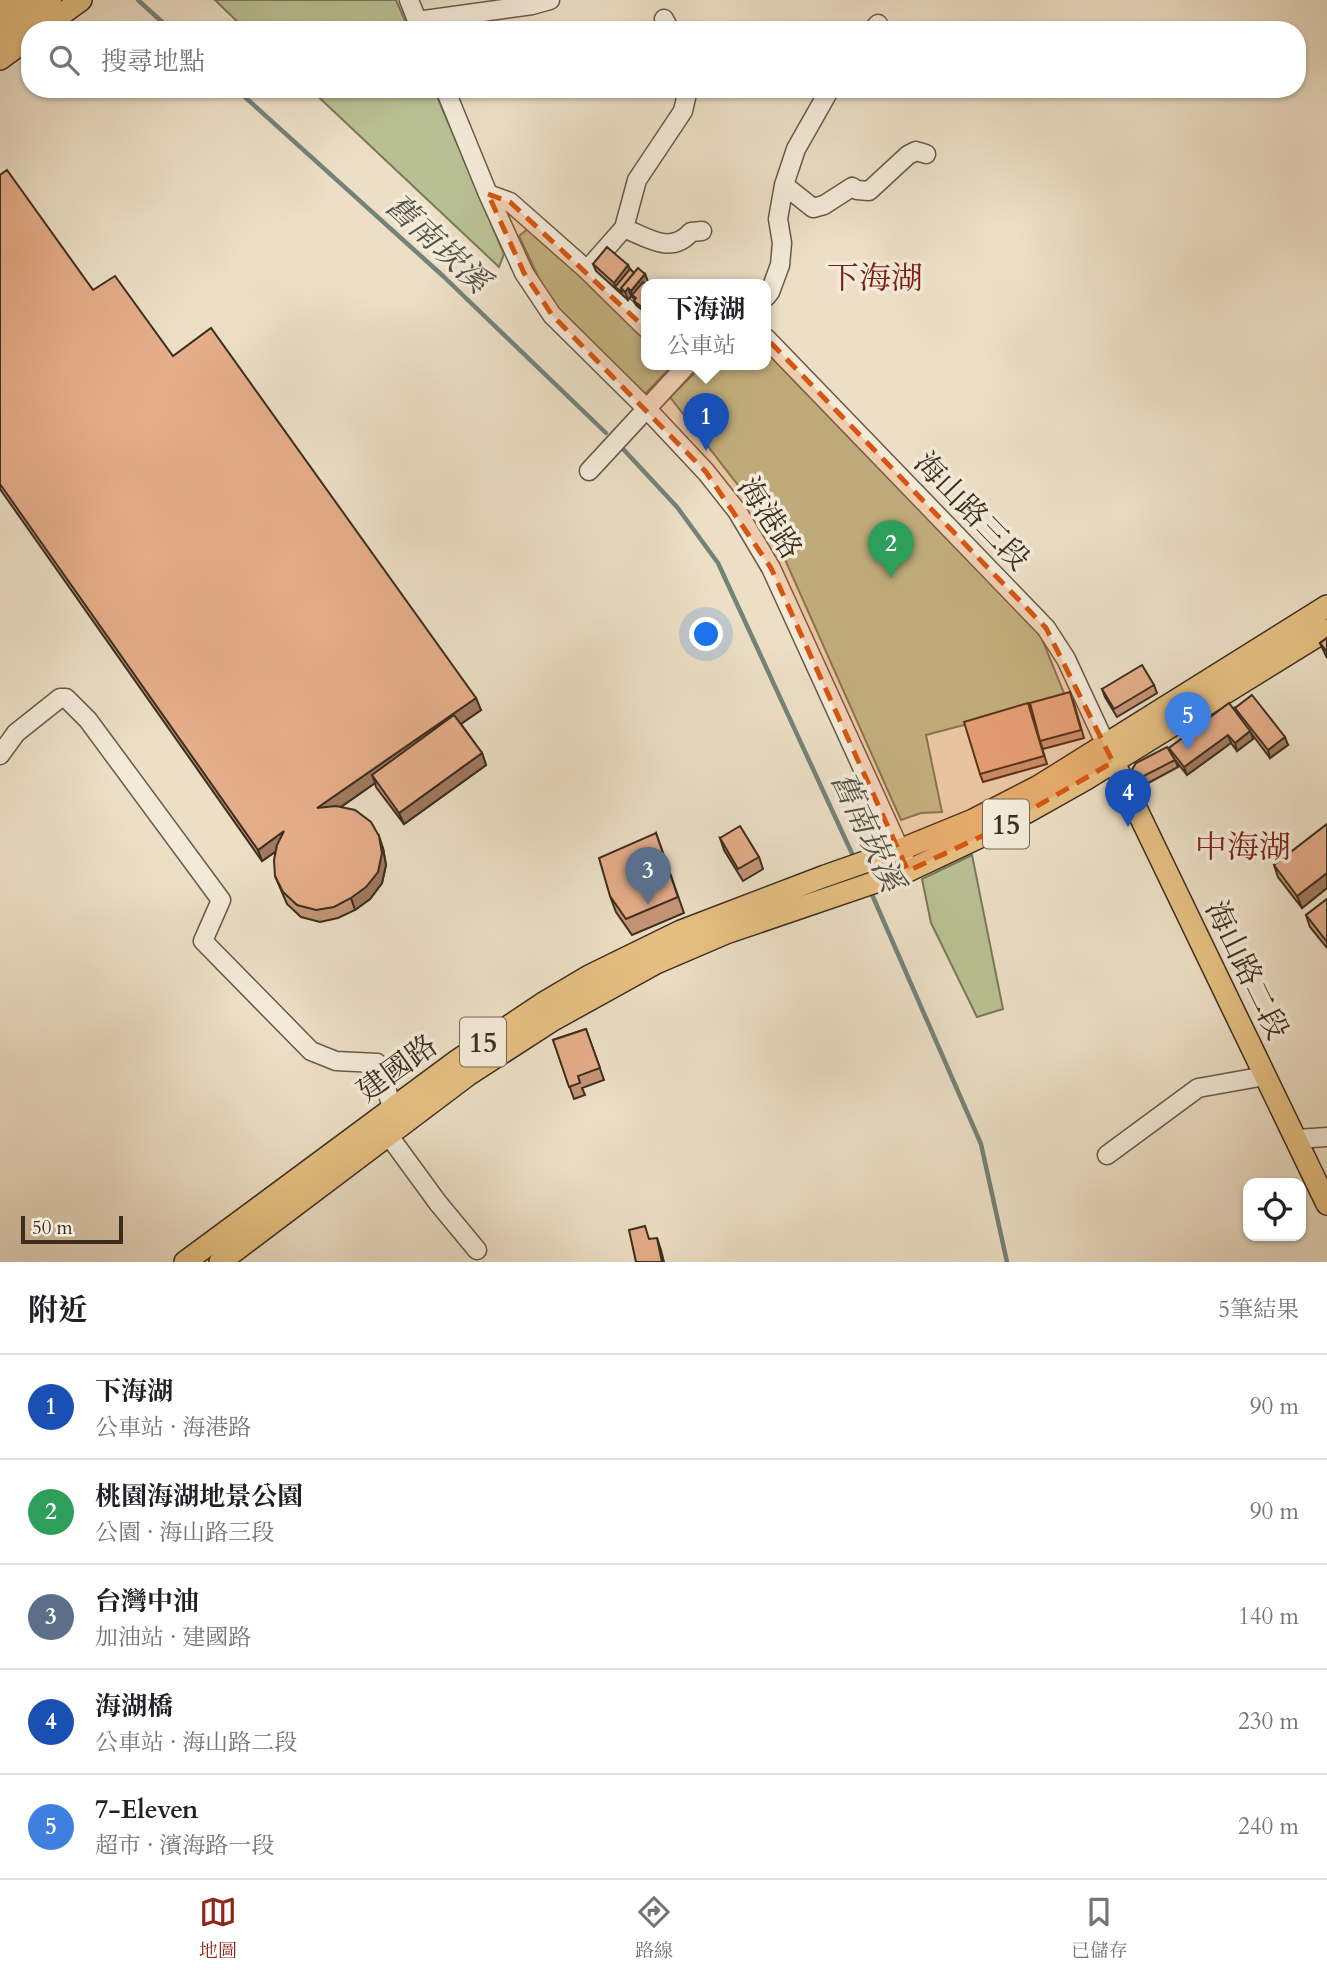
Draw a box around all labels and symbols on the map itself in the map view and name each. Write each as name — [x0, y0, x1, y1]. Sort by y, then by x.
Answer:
water label: 舊南崁溪 — [376, 184, 501, 306]
district label: 下海湖 — [827, 257, 923, 301]
pin: 1 — [683, 393, 729, 451]
street label: 海山路三段 — [905, 443, 1038, 580]
street label: 海港路 — [728, 469, 811, 567]
pin: 2 — [868, 520, 914, 578]
your location — [689, 617, 723, 651]
pin: 5 — [1165, 692, 1211, 750]
water label: 舊南崁溪 — [820, 764, 915, 901]
pin: 4 — [1105, 769, 1151, 827]
road number: 15 — [983, 800, 1029, 848]
district label: 中海湖 — [1195, 826, 1291, 870]
pin: 3 — [625, 847, 671, 905]
street label: 海山路二段 — [1195, 894, 1298, 1047]
road number: 15 — [460, 1018, 506, 1066]
street label: 建國路 — [349, 1025, 446, 1111]
scale bar — [21, 1213, 122, 1245]

